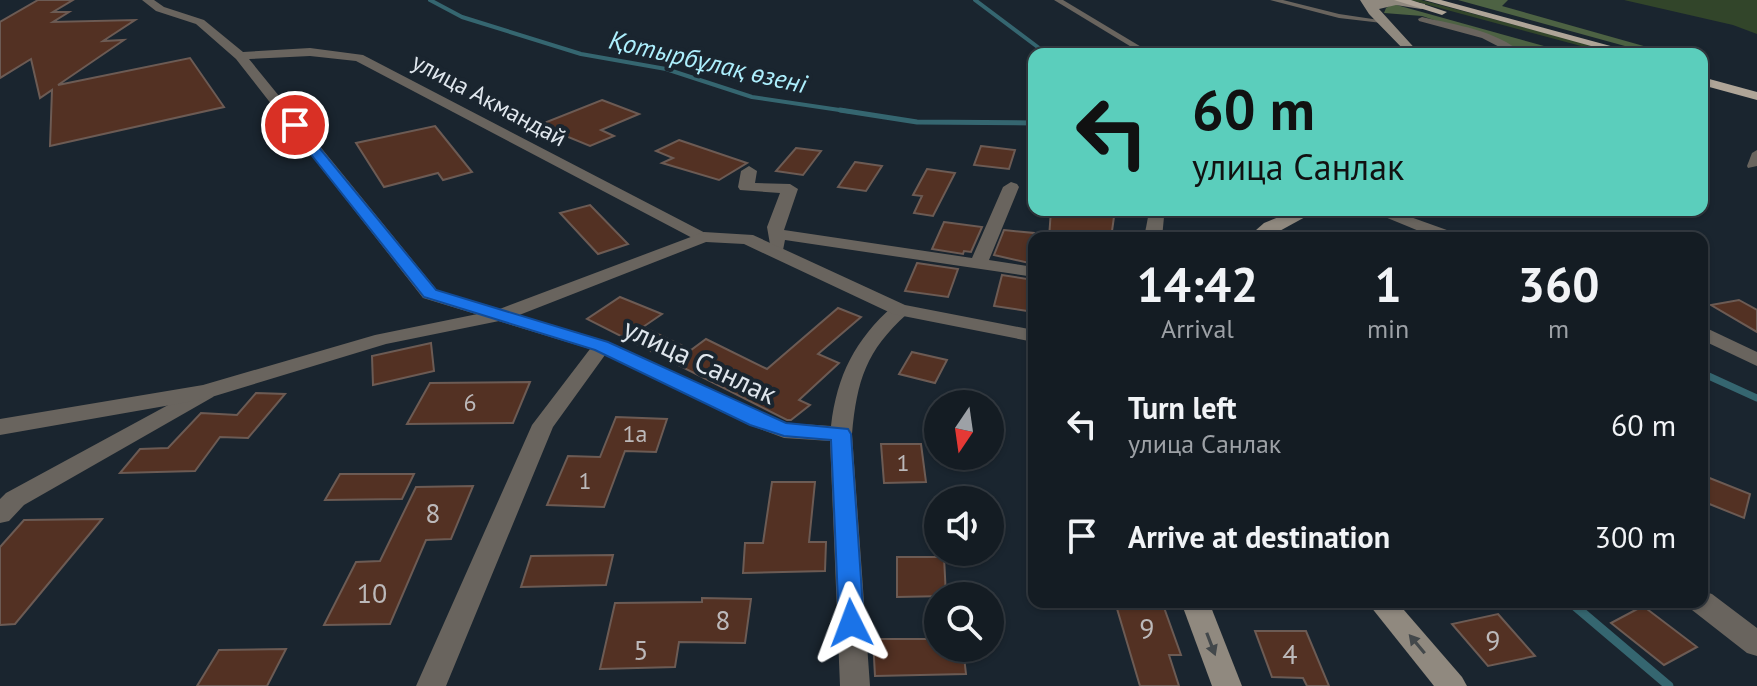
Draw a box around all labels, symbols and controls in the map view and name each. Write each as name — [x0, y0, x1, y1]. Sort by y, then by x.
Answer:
water label: Қотырбұлақ өзені — [606, 23, 811, 101]
street label: улица Акмандай — [407, 46, 572, 153]
text: 60 m — [1192, 73, 1315, 145]
icon: left — [1060, 80, 1164, 184]
pin — [261, 91, 329, 159]
icon: arrive — [273, 103, 317, 147]
text: улица Санлак — [1192, 143, 1404, 190]
text: 14:42 — [1137, 253, 1258, 315]
text: 1 — [1374, 253, 1402, 315]
text: 360 — [1518, 253, 1599, 315]
street label: улица Санлак — [618, 309, 783, 412]
text: Arrival — [1161, 312, 1234, 345]
text: min — [1367, 312, 1409, 345]
text: m — [1548, 312, 1569, 345]
house number: 6 — [463, 387, 477, 418]
text: Turn left — [1128, 388, 1236, 427]
north arrow — [924, 390, 1004, 470]
map controls — [924, 390, 1004, 662]
icon: left — [1060, 402, 1104, 446]
text: 60 m — [1611, 405, 1676, 444]
house number: 1а — [623, 418, 647, 449]
text: улица Санлак — [1128, 427, 1281, 460]
house number: 1 — [896, 447, 910, 478]
house number: 1 — [578, 465, 592, 496]
button: sound — [924, 486, 1004, 566]
house number: 8 — [425, 494, 441, 531]
icon: arrive — [1060, 514, 1104, 558]
text: Arrive at destination — [1128, 517, 1390, 556]
text: 300 m — [1595, 517, 1676, 556]
house number: 10 — [357, 574, 387, 611]
position arrow — [809, 581, 893, 665]
button: search — [924, 582, 1004, 662]
house number: 8 — [715, 601, 731, 638]
house number: 9 — [1139, 609, 1155, 646]
house number: 9 — [1485, 621, 1501, 658]
house number: 5 — [633, 631, 649, 668]
one-way arrow — [1205, 632, 1218, 656]
one-way arrow — [1409, 634, 1426, 654]
house number: 4 — [1282, 635, 1298, 672]

